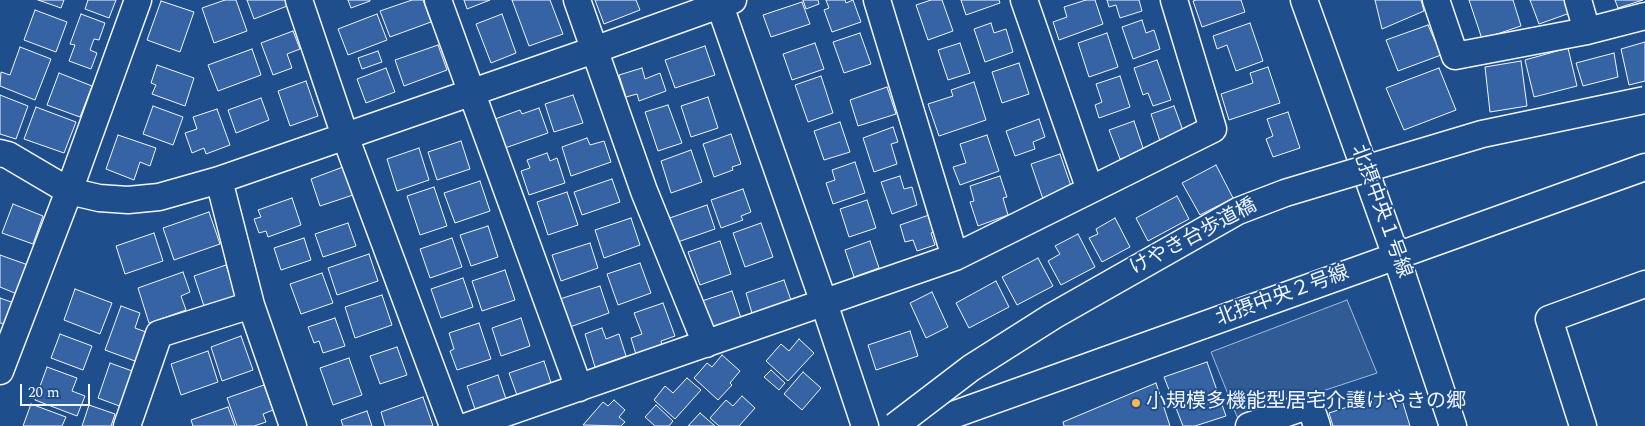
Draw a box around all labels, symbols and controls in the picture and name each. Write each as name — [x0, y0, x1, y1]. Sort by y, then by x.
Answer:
street label: 北摂中央１号線 — [1345, 142, 1415, 282]
street label: けやき台歩道橋 — [1127, 195, 1261, 281]
street label: 北摂中央２号線 — [1213, 262, 1353, 332]
scale bar — [22, 374, 92, 406]
text: 20 m — [28, 381, 60, 404]
place label: 小規模多機能型居宅介護けやきの郷 — [1146, 391, 1466, 415]
marker: 小規模多機能型居宅介護けやきの郷 — [1130, 397, 1142, 409]

